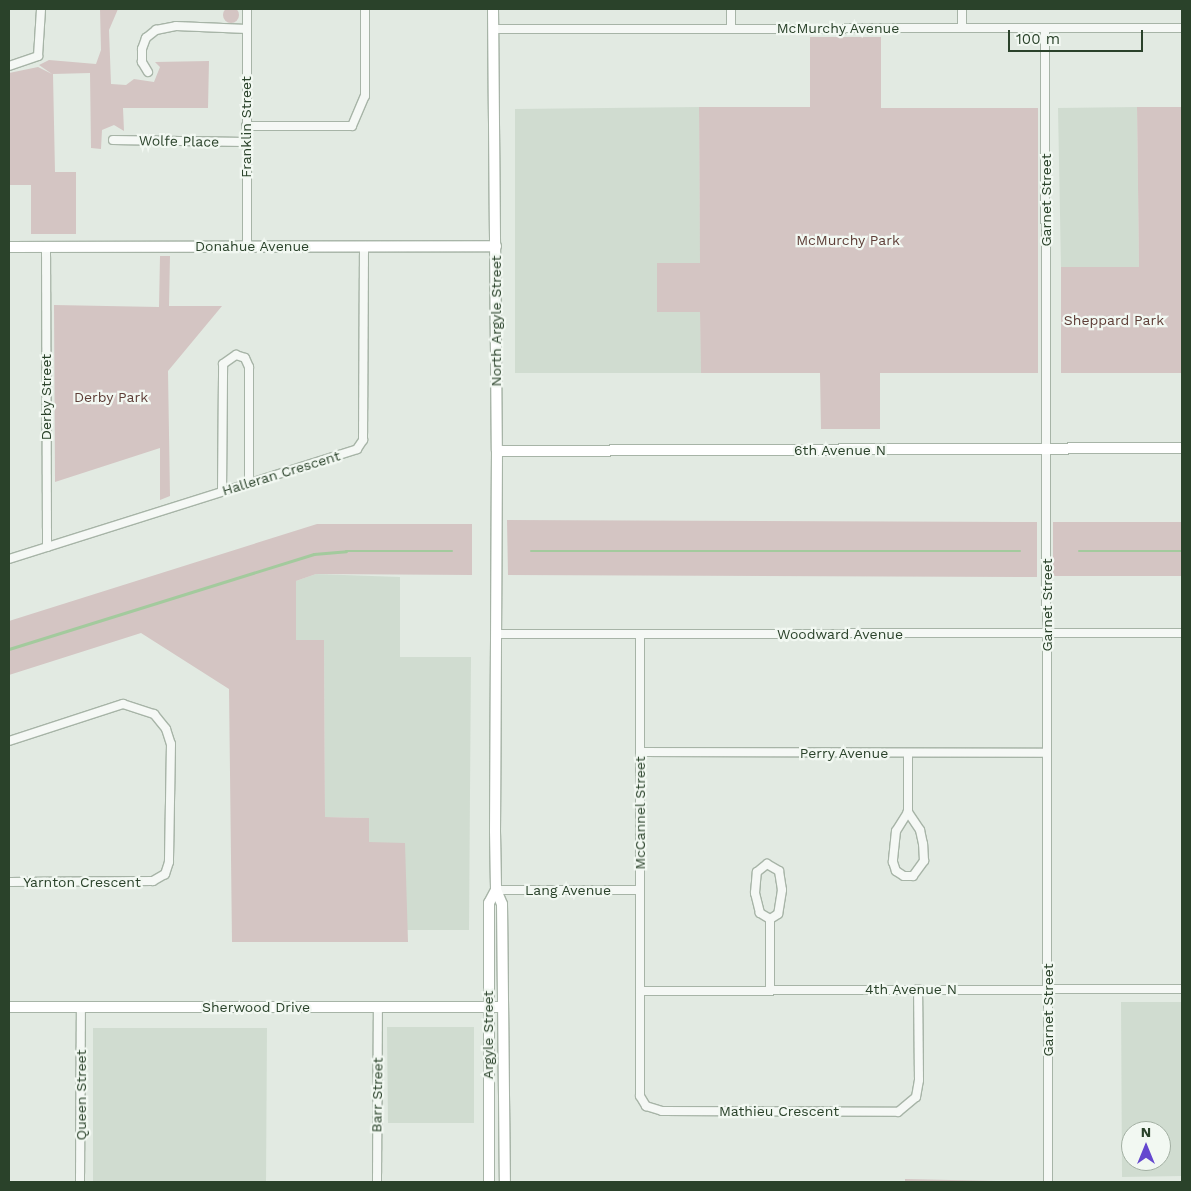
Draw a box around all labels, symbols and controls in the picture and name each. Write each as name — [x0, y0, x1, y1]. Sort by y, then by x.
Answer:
street label: McMurchy Avenue — [776, 20, 900, 36]
scale bar — [1011, 20, 1146, 52]
text: 100 m — [1016, 30, 1060, 48]
street label: Franklin Street — [238, 76, 254, 178]
street label: Wolfe Place — [139, 132, 219, 150]
street label: Garnet Street — [1038, 153, 1054, 247]
park label: McMurchy Park — [796, 232, 900, 248]
street label: Donahue Avenue — [195, 238, 309, 254]
street label: North Argyle Street — [488, 255, 504, 387]
park label: Sheppard Park — [1064, 312, 1164, 328]
street label: Derby Street — [38, 354, 54, 440]
park label: Derby Park — [74, 389, 148, 405]
street label: 6th Avenue N — [794, 442, 886, 458]
street label: Halleran Crescent — [220, 447, 342, 499]
street label: Garnet Street — [1039, 558, 1055, 652]
street label: Woodward Avenue — [777, 626, 903, 642]
street label: Perry Avenue — [799, 745, 889, 761]
street label: McCannel Street — [632, 756, 648, 870]
street label: Yarnton Crescent — [23, 874, 141, 890]
street label: Lang Avenue — [525, 882, 611, 898]
street label: Garnet Street — [1040, 963, 1056, 1057]
street label: 4th Avenue N — [865, 981, 957, 997]
street label: Argyle Street — [480, 991, 496, 1079]
street label: Sherwood Drive — [202, 999, 310, 1015]
street label: Queen Street — [73, 1050, 89, 1140]
street label: Barr Street — [368, 1057, 386, 1133]
street label: Mathieu Crescent — [719, 1103, 839, 1119]
north arrow — [1121, 1121, 1171, 1171]
text: N — [1141, 1124, 1151, 1140]

